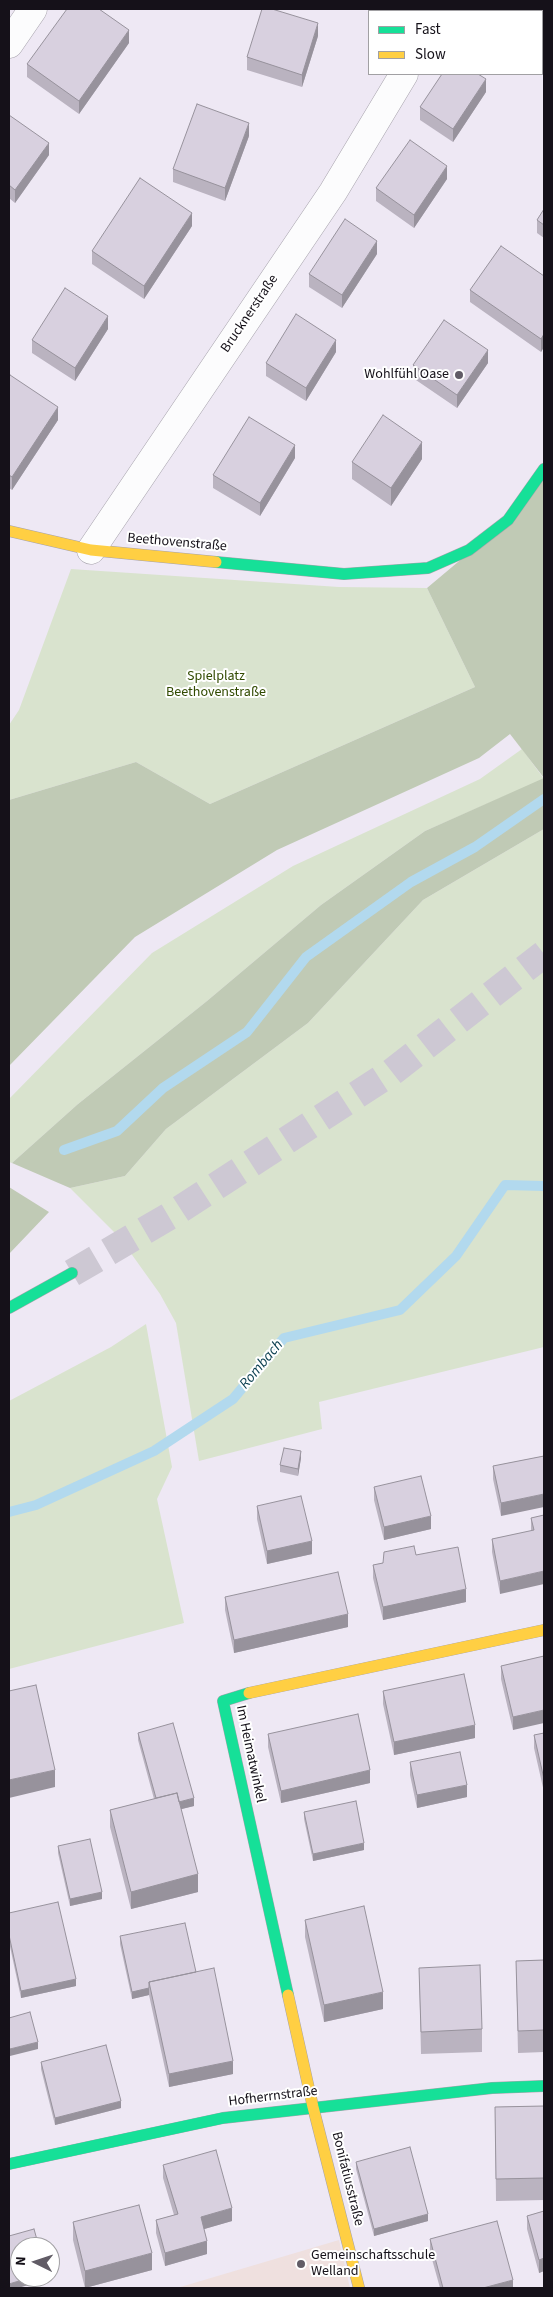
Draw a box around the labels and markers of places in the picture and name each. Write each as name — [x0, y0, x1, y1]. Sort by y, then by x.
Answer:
place label: Wohlfühl Oase — [364, 367, 449, 383]
marker: Wohlfühl Oase — [453, 369, 465, 381]
place label: Gemeinschaftsschule Welland — [311, 2248, 435, 2280]
marker: Gemeinschaftsschule Welland — [295, 2258, 307, 2270]

